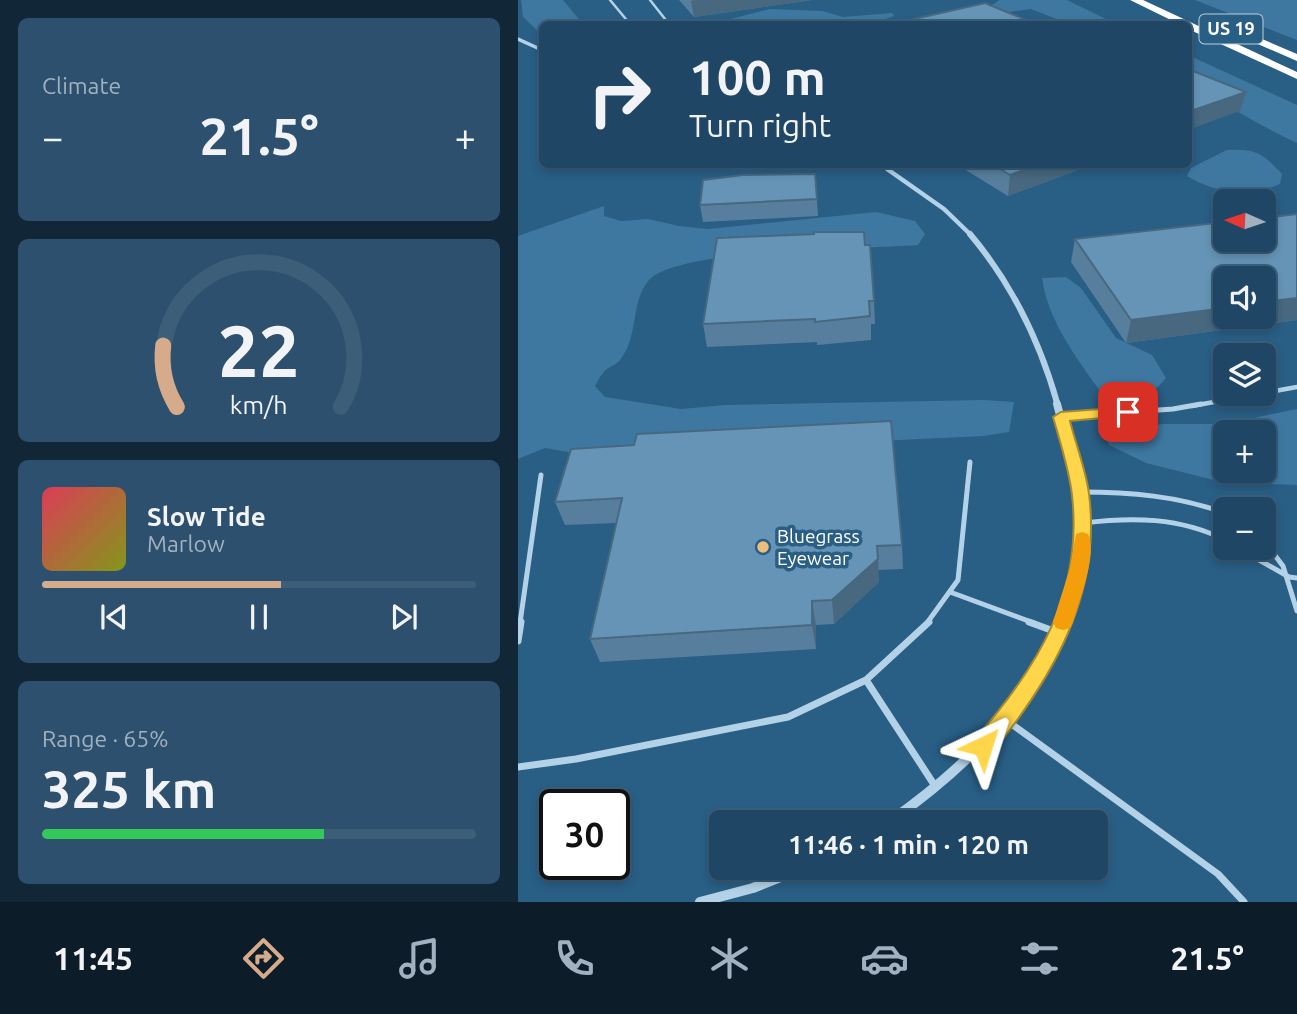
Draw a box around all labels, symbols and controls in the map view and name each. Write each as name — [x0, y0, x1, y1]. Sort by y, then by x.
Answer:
road number: US 19 — [1200, 15, 1262, 44]
icon: right — [574, 49, 665, 140]
text: 100 m — [689, 49, 826, 104]
text: Climate — [42, 73, 121, 98]
text: 21.5° — [199, 107, 319, 165]
text: Turn right — [689, 107, 831, 143]
text: − — [42, 116, 63, 158]
text: + — [455, 116, 476, 158]
north arrow — [1213, 189, 1276, 252]
map controls — [1213, 189, 1276, 560]
button: sound — [1213, 266, 1276, 329]
text: 22 — [218, 309, 300, 391]
button: layers — [1213, 343, 1276, 406]
pin — [1098, 382, 1158, 442]
text: km/h — [230, 390, 288, 418]
icon: arrive — [1109, 393, 1147, 431]
button: + — [1213, 420, 1276, 483]
button: − — [1213, 497, 1276, 560]
text: Slow Tide — [147, 502, 266, 531]
place label: Bluegrass Eyewear — [777, 525, 860, 569]
text: Marlow — [147, 531, 225, 556]
marker: Bluegrass Eyewear — [755, 539, 771, 555]
icon: previous — [95, 598, 133, 636]
icon: pause — [240, 598, 278, 636]
icon: next — [385, 598, 423, 636]
position arrow — [946, 709, 1020, 783]
text: Range · 65% — [42, 726, 169, 751]
text: 325 km — [42, 760, 216, 818]
speed limit sign: 30 — [539, 789, 630, 880]
text: 11:46 · 1 min · 120 m — [788, 830, 1029, 859]
icon: directions — [239, 934, 288, 983]
icon: music — [395, 934, 444, 983]
icon: phone — [550, 934, 599, 983]
icon: climate — [705, 934, 754, 983]
icon: car — [860, 934, 909, 983]
icon: filters — [1015, 934, 1064, 983]
text: 11:45 — [53, 940, 133, 976]
text: 21.5° — [1170, 940, 1244, 976]

